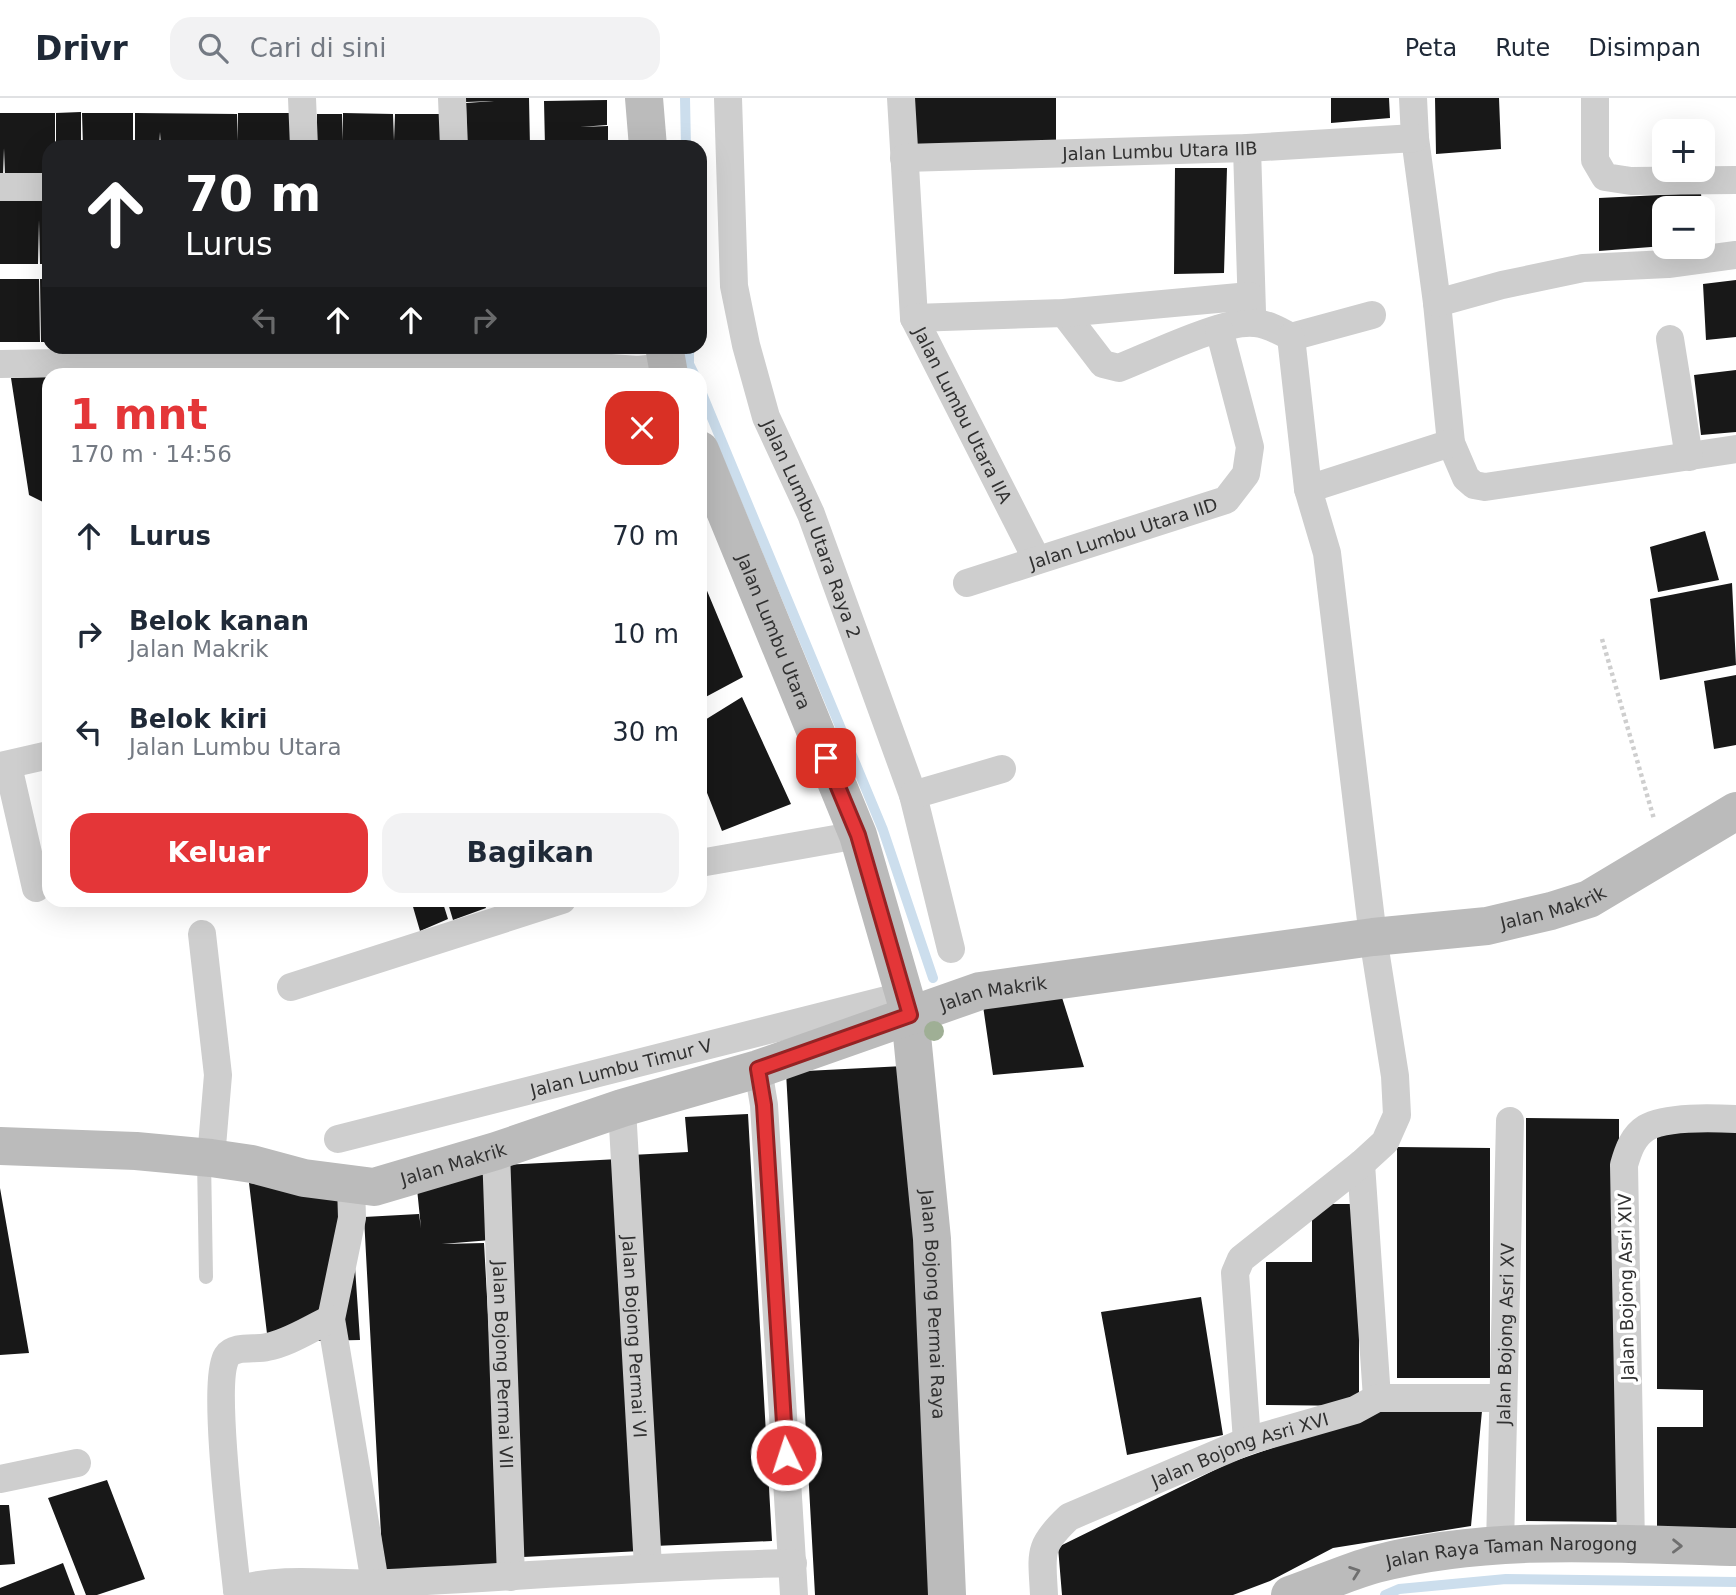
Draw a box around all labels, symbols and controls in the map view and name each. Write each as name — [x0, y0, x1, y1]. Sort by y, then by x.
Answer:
search box — [170, 17, 660, 80]
text: Drivr — [35, 29, 128, 68]
icon: search — [194, 29, 232, 67]
text: Cari di sini — [250, 33, 387, 63]
text: Peta — [1405, 34, 1457, 62]
text: Rute — [1495, 34, 1550, 62]
text: Disimpan — [1588, 34, 1701, 62]
map controls — [1652, 119, 1715, 259]
button: + — [1652, 119, 1715, 182]
street label: Jalan Lumbu Utara IIB — [1061, 137, 1258, 164]
text: 70 m — [185, 166, 321, 223]
icon: ahead — [70, 168, 161, 259]
button: − — [1652, 196, 1715, 259]
text: Lurus — [185, 225, 273, 263]
icon: left — [246, 301, 284, 339]
icon: ahead — [319, 301, 357, 339]
icon: ahead — [392, 301, 430, 339]
icon: right — [465, 301, 503, 339]
street label: Jalan Lumbu Utara IIA — [909, 322, 1017, 507]
text: 1 mnt — [70, 390, 208, 439]
button: close — [605, 391, 679, 465]
street label: Jalan Lumbu Utara Raya 2 — [757, 416, 865, 642]
text: 170 m · 14:56 — [70, 441, 232, 467]
street label: Jalan Lumbu Utara IID — [1025, 493, 1220, 573]
icon: ahead — [70, 517, 108, 555]
text: Lurus — [129, 521, 211, 551]
text: 70 m — [612, 521, 679, 551]
street label: Jalan Lumbu Utara — [734, 551, 816, 713]
text: Belok kanan — [129, 606, 309, 636]
icon: right — [70, 615, 108, 653]
text: 10 m — [612, 619, 679, 649]
text: Jalan Makrik — [129, 636, 269, 662]
text: Belok kiri — [129, 704, 268, 734]
icon: left — [70, 713, 108, 751]
text: 30 m — [612, 717, 679, 747]
pin — [796, 728, 856, 788]
text: Jalan Lumbu Utara — [129, 734, 342, 760]
icon: arrive — [807, 739, 845, 777]
button: Keluar — [70, 813, 368, 893]
button: Bagikan — [382, 813, 679, 893]
street label: Jalan Makrik — [1497, 881, 1610, 933]
street label: Jalan Makrik — [936, 971, 1049, 1015]
street label: Jalan Lumbu Timur V — [527, 1034, 715, 1101]
street label: Jalan Makrik — [397, 1138, 510, 1189]
street label: Jalan Bojong Permai Raya — [917, 1188, 950, 1420]
street label: Jalan Bojong Asri XIV — [1614, 1193, 1638, 1382]
street label: Jalan Bojong Permai VI — [619, 1234, 651, 1439]
street label: Jalan Bojong Asri XV — [1492, 1242, 1518, 1426]
street label: Jalan Bojong Permai VII — [489, 1259, 518, 1469]
street label: Jalan Bojong Asri XVI — [1147, 1408, 1331, 1492]
position arrow — [749, 1418, 823, 1492]
street label: Jalan Raya Taman Narogong — [1382, 1532, 1638, 1572]
one-way arrow — [1672, 1538, 1683, 1553]
one-way arrow — [1348, 1566, 1360, 1580]

